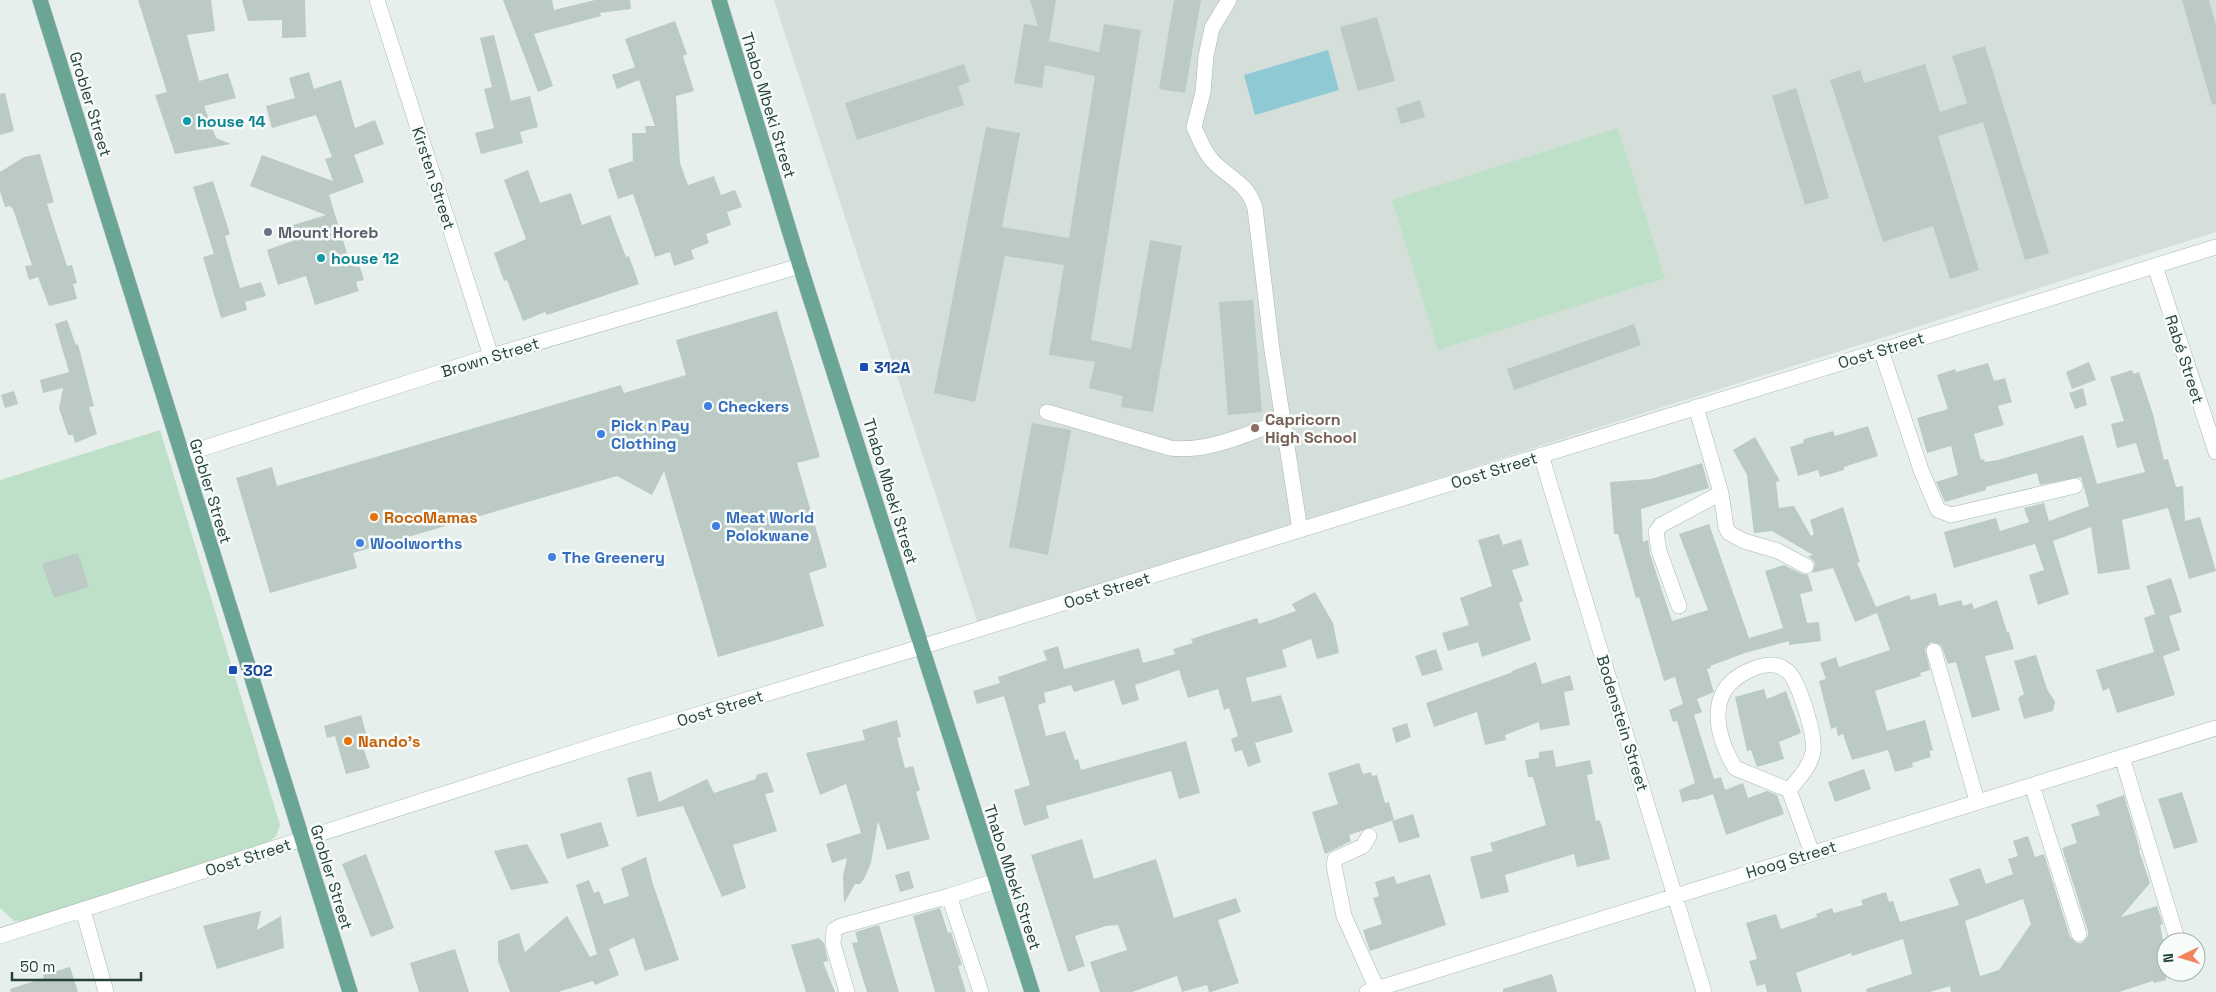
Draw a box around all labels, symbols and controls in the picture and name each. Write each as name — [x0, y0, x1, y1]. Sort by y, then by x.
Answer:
street label: Thabo Mbeki Street — [736, 29, 801, 181]
street label: Grobler Street — [65, 49, 116, 159]
place label: house 14 — [197, 111, 266, 132]
marker: house 14 — [181, 115, 193, 127]
street label: Kirsten Street — [407, 124, 460, 232]
place label: Mount Horeb — [278, 222, 379, 243]
marker: Mount Horeb — [262, 226, 274, 238]
place label: house 12 — [331, 248, 399, 269]
marker: house 12 — [315, 252, 327, 264]
street label: Rabé Street — [2160, 312, 2209, 406]
street label: Oost Street — [1835, 327, 1927, 374]
street label: Brown Street — [438, 333, 542, 382]
place label: 312A — [874, 357, 910, 378]
marker: 312A — [858, 361, 870, 373]
place label: Checkers — [718, 396, 789, 417]
marker: Checkers — [702, 400, 714, 412]
place label: Capricorn High School — [1265, 409, 1357, 448]
place label: Pick n Pay Clothing — [611, 415, 690, 454]
street label: Thabo Mbeki Street — [858, 415, 923, 567]
marker: Capricorn High School — [1249, 422, 1261, 434]
marker: Pick n Pay Clothing — [595, 428, 607, 440]
street label: Grobler Street — [185, 436, 236, 546]
street label: Oost Street — [1448, 447, 1540, 494]
place label: RocoMamas — [384, 507, 478, 528]
place label: Meat World Polokwane — [726, 507, 814, 546]
marker: RocoMamas — [368, 511, 380, 523]
marker: Meat World Polokwane — [710, 520, 722, 532]
place label: Woolworths — [370, 533, 462, 554]
marker: Woolworths — [354, 537, 366, 549]
place label: The Greenery — [562, 547, 665, 568]
marker: The Greenery — [546, 551, 558, 563]
street label: Oost Street — [1061, 567, 1153, 614]
street label: Bodenstein Street — [1592, 652, 1653, 794]
place label: 302 — [243, 660, 273, 681]
marker: 302 — [227, 664, 239, 676]
street label: Oost Street — [674, 685, 766, 732]
place label: Nando's — [358, 731, 420, 752]
marker: Nando's — [342, 735, 354, 747]
street label: Thabo Mbeki Street — [979, 802, 1046, 953]
street label: Grobler Street — [306, 822, 357, 932]
street label: Oost Street — [202, 834, 294, 881]
street label: Hoog Street — [1743, 836, 1839, 883]
north arrow — [2156, 932, 2206, 982]
scale bar — [12, 950, 141, 982]
text: N — [2159, 953, 2177, 964]
text: 50 m — [20, 957, 55, 976]

